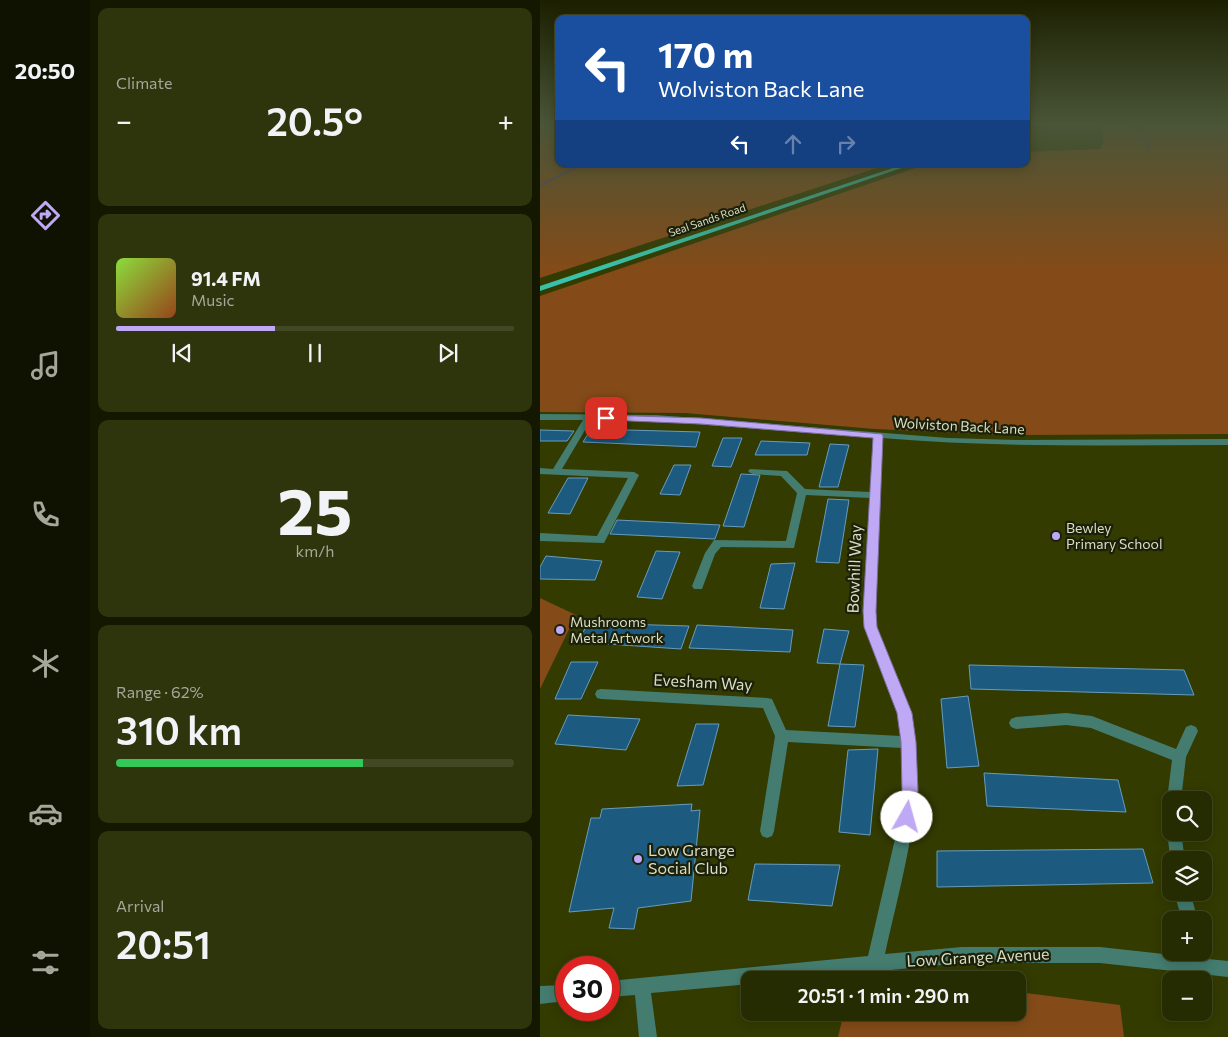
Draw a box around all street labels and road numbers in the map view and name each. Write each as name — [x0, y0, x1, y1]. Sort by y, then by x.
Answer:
street label: Seal Sands Road — [667, 200, 747, 239]
street label: Wolviston Back Lane — [893, 414, 1025, 437]
street label: Bowhill Way — [842, 524, 865, 614]
street label: Evesham Way — [653, 669, 753, 694]
street label: Low Grange Avenue — [906, 943, 1050, 970]

